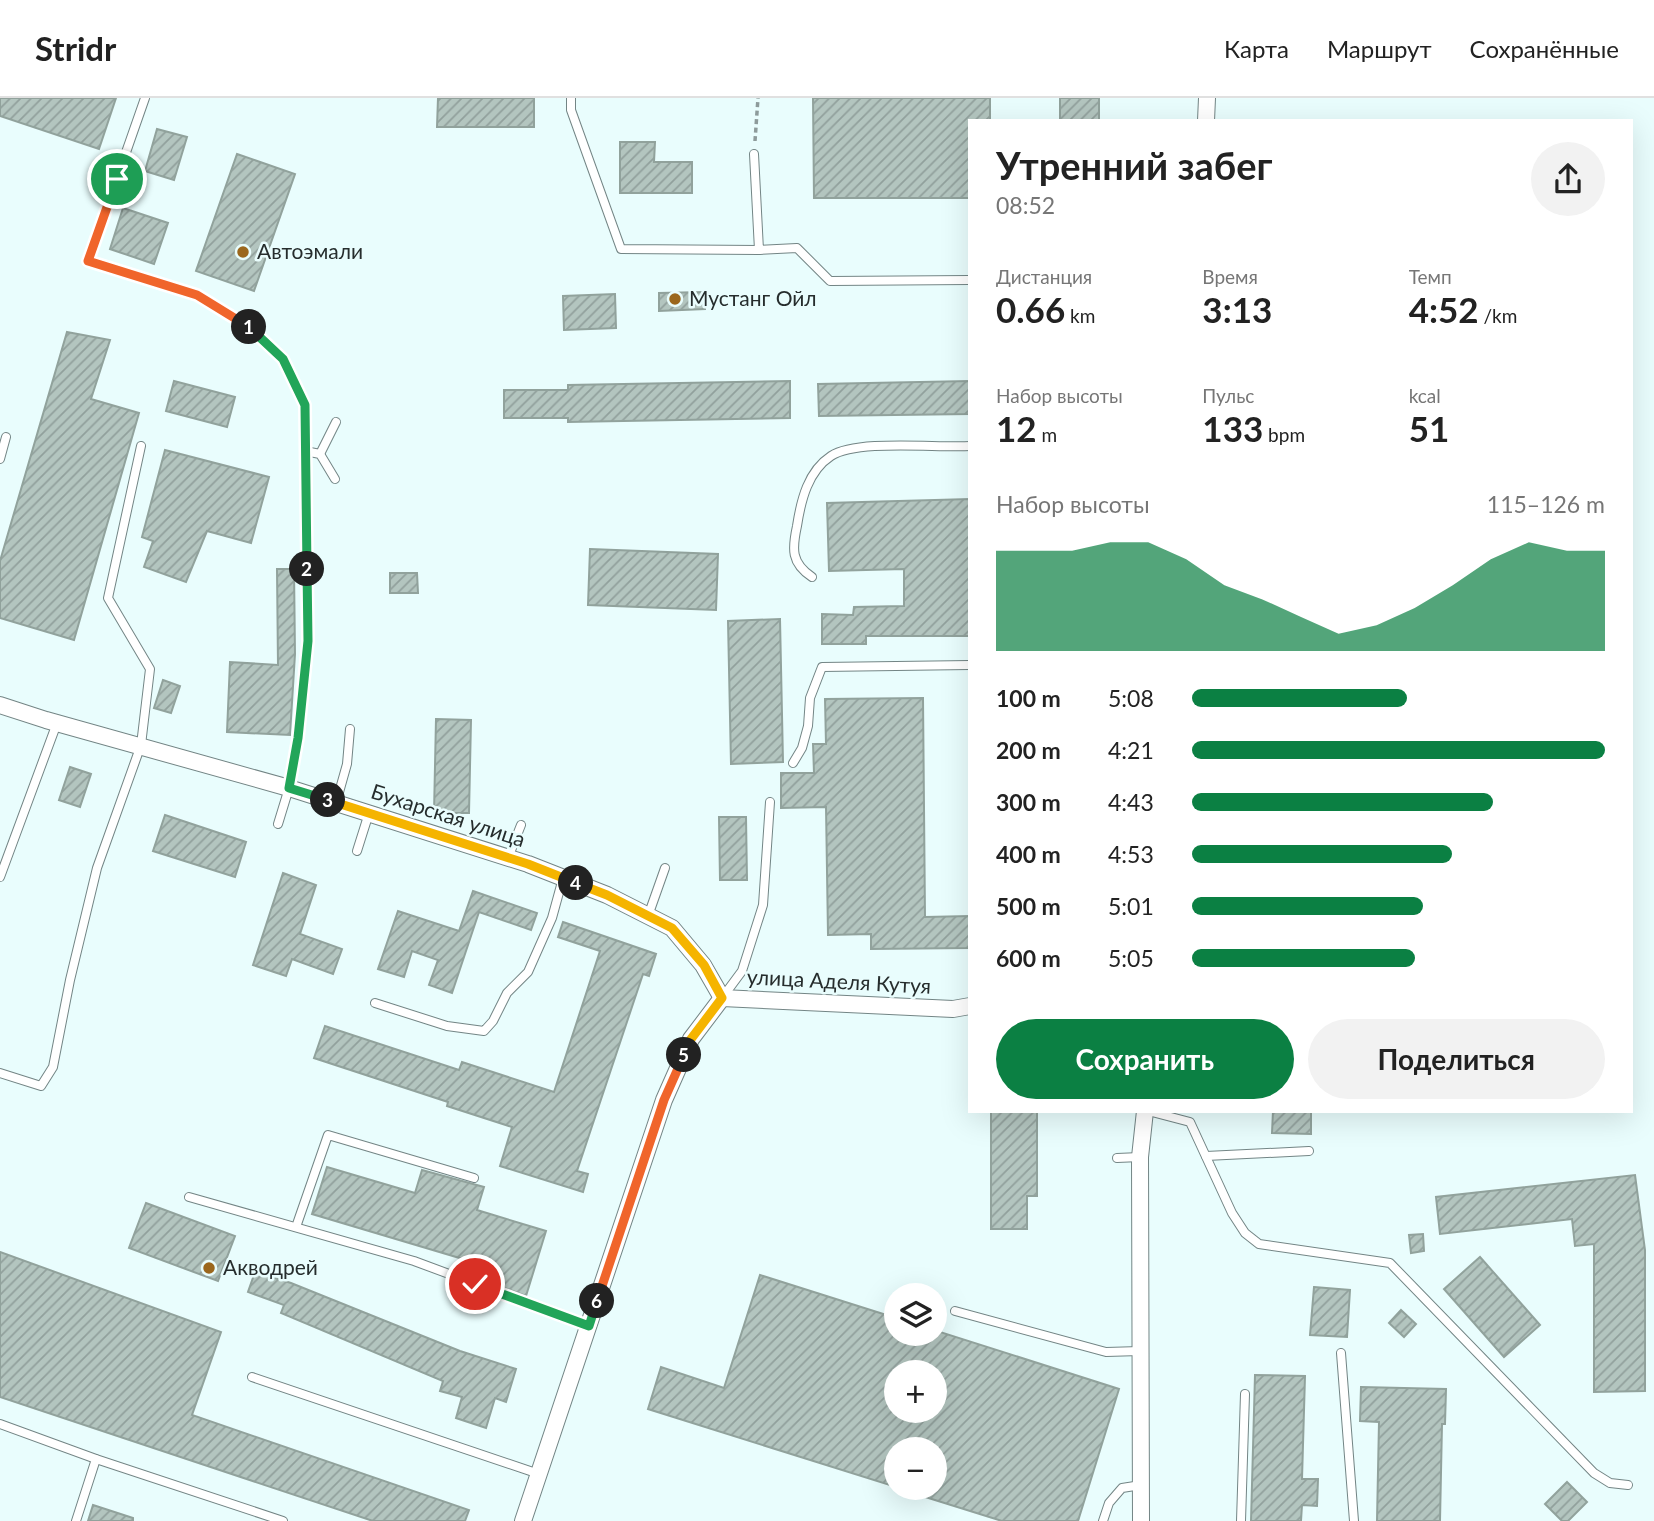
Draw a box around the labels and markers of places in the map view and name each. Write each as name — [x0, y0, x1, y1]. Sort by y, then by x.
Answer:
pin — [87, 149, 147, 209]
place label: Автоэмали — [257, 238, 363, 263]
marker: Автоэмали — [235, 244, 251, 260]
place label: Мустанг Ойл — [689, 285, 817, 310]
marker: Мустанг Ойл — [667, 291, 683, 307]
pin: 1 — [232, 310, 266, 344]
pin: 2 — [290, 552, 324, 587]
pin: 3 — [310, 782, 346, 818]
pin: 4 — [558, 866, 594, 900]
pin: 5 — [666, 1038, 702, 1072]
place label: Акводрей — [223, 1254, 318, 1279]
pin — [445, 1254, 505, 1314]
marker: Акводрей — [201, 1260, 217, 1276]
pin: 6 — [580, 1284, 614, 1318]

